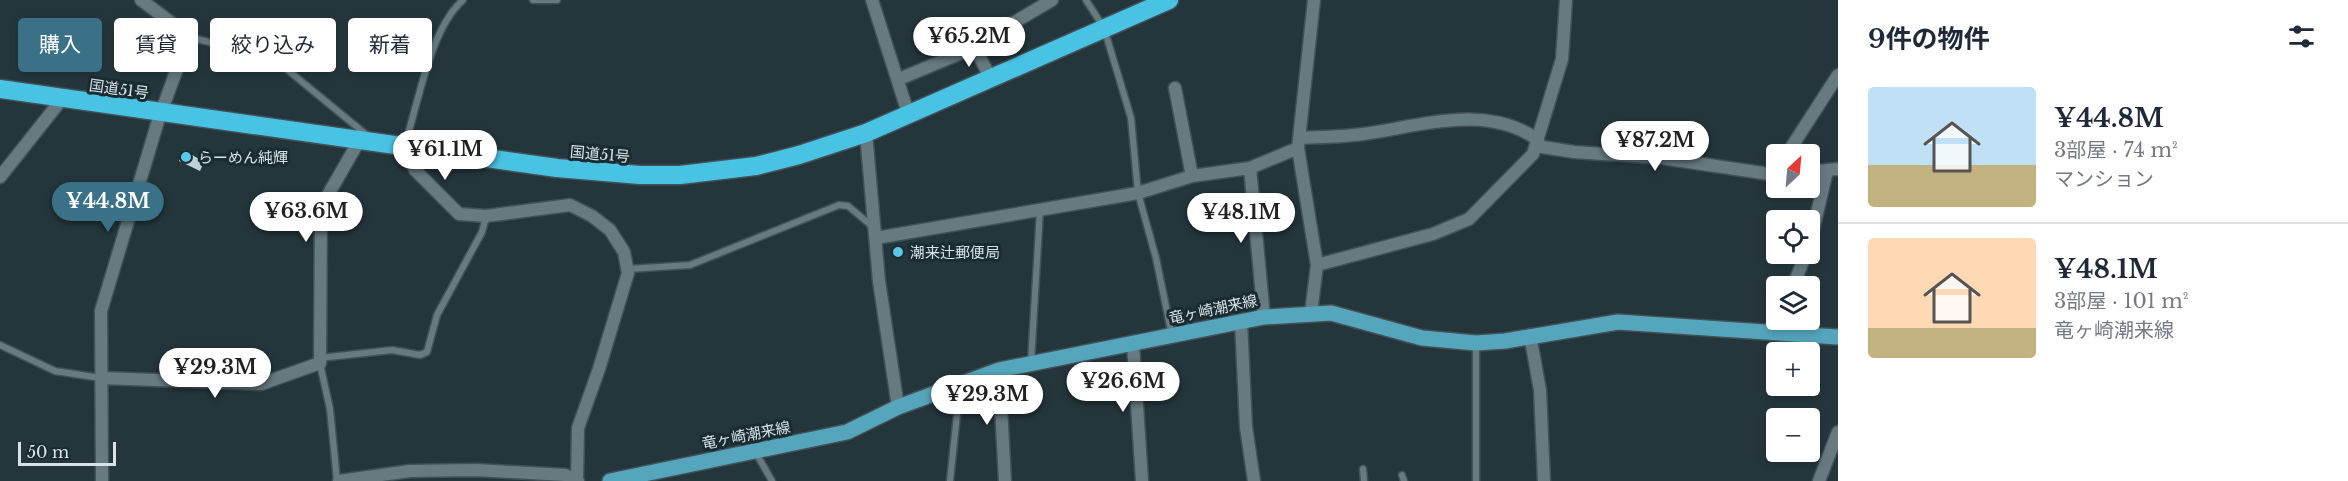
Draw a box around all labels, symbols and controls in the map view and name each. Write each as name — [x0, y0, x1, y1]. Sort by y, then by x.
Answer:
pin: ¥65.2M — [920, 17, 1018, 68]
chip: 購入 — [18, 18, 102, 72]
chip: 賃貸 — [114, 18, 198, 72]
chip: 絞り込み — [210, 18, 336, 72]
chip: 新着 — [348, 18, 432, 72]
icon: filters — [2285, 20, 2318, 53]
text: 9件の物件 — [1868, 23, 1990, 55]
text: ¥65.2M — [927, 24, 1011, 48]
street label: 国道51号 — [88, 75, 150, 103]
text: ¥44.8M — [2054, 102, 2164, 134]
icon: home — [1916, 111, 1988, 183]
pin: ¥87.2M — [1606, 121, 1704, 172]
text: ¥87.2M — [1615, 128, 1695, 152]
pin: ¥61.1M — [396, 130, 494, 181]
text: ¥61.1M — [407, 137, 483, 161]
text: 3部屋 · 74 m² — [2054, 138, 2178, 162]
street label: 国道51号 — [569, 142, 631, 166]
north arrow — [1766, 144, 1820, 198]
map controls — [1766, 144, 1820, 462]
place label: らーめん純輝 — [198, 148, 288, 167]
marker: らーめん純輝 — [179, 150, 193, 164]
text: マンション — [2054, 167, 2154, 191]
pin: ¥44.8M — [59, 182, 157, 233]
text: ¥44.8M — [66, 189, 150, 213]
pin: ¥63.6M — [257, 192, 355, 243]
pin: ¥48.1M — [1192, 193, 1290, 244]
text: ¥63.6M — [264, 199, 348, 223]
text: ¥48.1M — [1201, 200, 1281, 224]
button: locate — [1766, 210, 1820, 264]
place label: 潮来辻郵便局 — [910, 243, 1000, 262]
marker: 潮来辻郵便局 — [891, 245, 905, 259]
text: ¥48.1M — [2054, 253, 2158, 285]
icon: home — [1916, 262, 1988, 334]
button: layers — [1766, 276, 1820, 330]
text: 3部屋 · 101 m² — [2054, 289, 2189, 313]
street label: 竜ヶ崎潮来線 — [1167, 290, 1259, 328]
text: 竜ヶ崎潮来線 — [2054, 318, 2174, 342]
button: + — [1766, 342, 1820, 396]
pin: ¥29.3M — [166, 348, 264, 399]
text: ¥29.3M — [173, 355, 257, 379]
pin: ¥26.6M — [1074, 362, 1172, 413]
text: ¥26.6M — [1081, 369, 1165, 393]
pin: ¥29.3M — [938, 375, 1036, 426]
text: ¥29.3M — [945, 382, 1029, 406]
button: − — [1766, 408, 1820, 462]
street label: 竜ヶ崎潮来線 — [700, 417, 792, 453]
scale bar — [18, 439, 116, 466]
text: 50 m — [27, 442, 69, 462]

